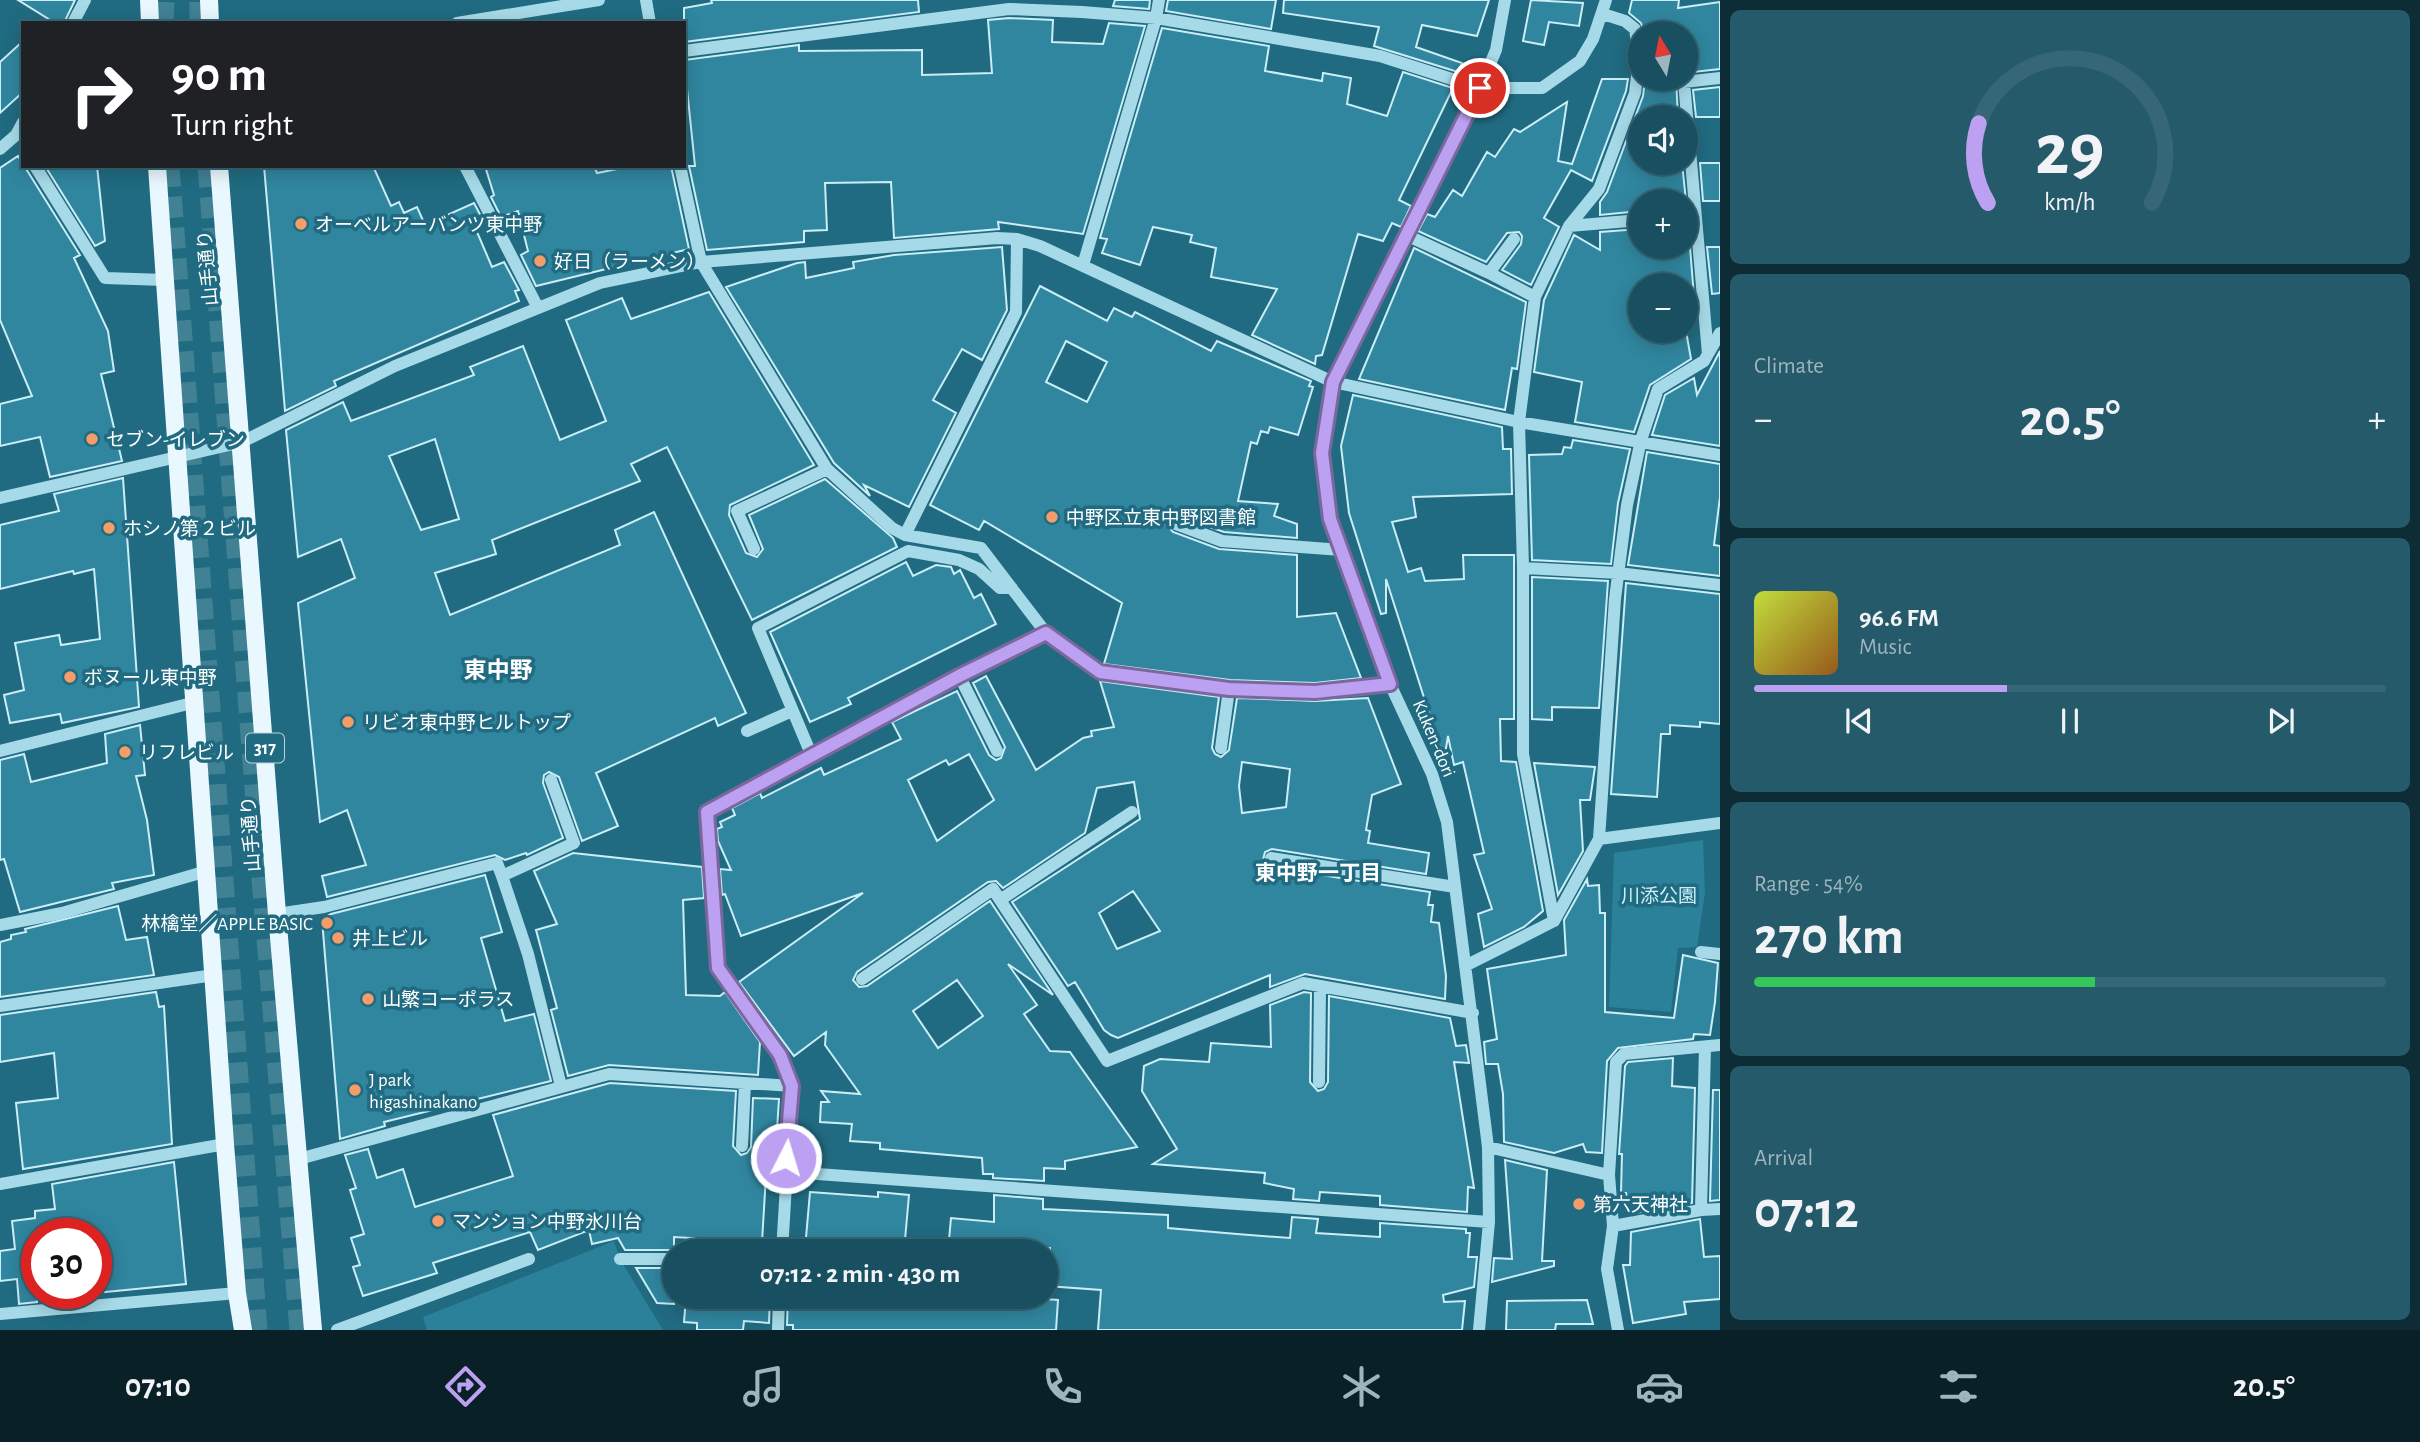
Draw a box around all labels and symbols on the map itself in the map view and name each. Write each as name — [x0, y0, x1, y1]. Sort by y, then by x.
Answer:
north arrow — [1628, 21, 1698, 91]
pin — [1450, 58, 1510, 118]
place label: オーベルアーバンツ東中野 — [315, 215, 543, 235]
marker: オーベルアーバンツ東中野 — [293, 216, 309, 232]
street label: 山手通り — [195, 229, 221, 307]
place label: 好日（ラーメン） — [554, 251, 705, 272]
marker: 好日（ラーメン） — [532, 253, 548, 269]
place label: セブン-イレブン — [106, 429, 245, 450]
marker: セブン-イレブン — [84, 431, 100, 447]
place label: 中野区立東中野図書館 — [1066, 508, 1256, 528]
marker: 中野区立東中野図書館 — [1044, 509, 1060, 525]
place label: ホシノ第２ビル — [123, 519, 256, 539]
marker: ホシノ第２ビル — [101, 520, 117, 536]
district label: 東中野 — [464, 658, 533, 683]
place label: ボヌール東中野 — [84, 668, 217, 688]
marker: ボヌール東中野 — [62, 669, 78, 685]
street label: Kuken-dori — [1409, 697, 1458, 780]
place label: リビオ東中野ヒルトップ — [362, 713, 571, 733]
marker: リビオ東中野ヒルトップ — [340, 714, 356, 730]
road number: 317 — [246, 734, 284, 762]
place label: リフレビル — [139, 743, 234, 763]
marker: リフレビル — [117, 744, 133, 760]
street label: 山手通り — [238, 795, 264, 873]
district label: 東中野一丁目 — [1255, 862, 1381, 884]
park label: 川添公園 — [1621, 886, 1697, 906]
place label: 林檎堂／APPLE BASIC — [141, 913, 313, 934]
marker: 林檎堂／APPLE BASIC — [319, 915, 335, 931]
place label: 井上ビル — [352, 929, 428, 949]
marker: 井上ビル — [330, 930, 346, 946]
place label: 山繁コーポラス — [382, 989, 515, 1010]
marker: 山繁コーポラス — [360, 991, 376, 1007]
place label: J park higashinakano — [369, 1071, 477, 1112]
marker: J park higashinakano — [347, 1082, 363, 1098]
position arrow — [749, 1121, 823, 1195]
place label: 第六天神社 — [1593, 1194, 1688, 1215]
marker: 第六天神社 — [1571, 1196, 1587, 1212]
place label: マンション中野氷川台 — [452, 1211, 642, 1232]
marker: マンション中野氷川台 — [430, 1213, 446, 1229]
speed limit sign: 30 — [21, 1218, 112, 1309]

